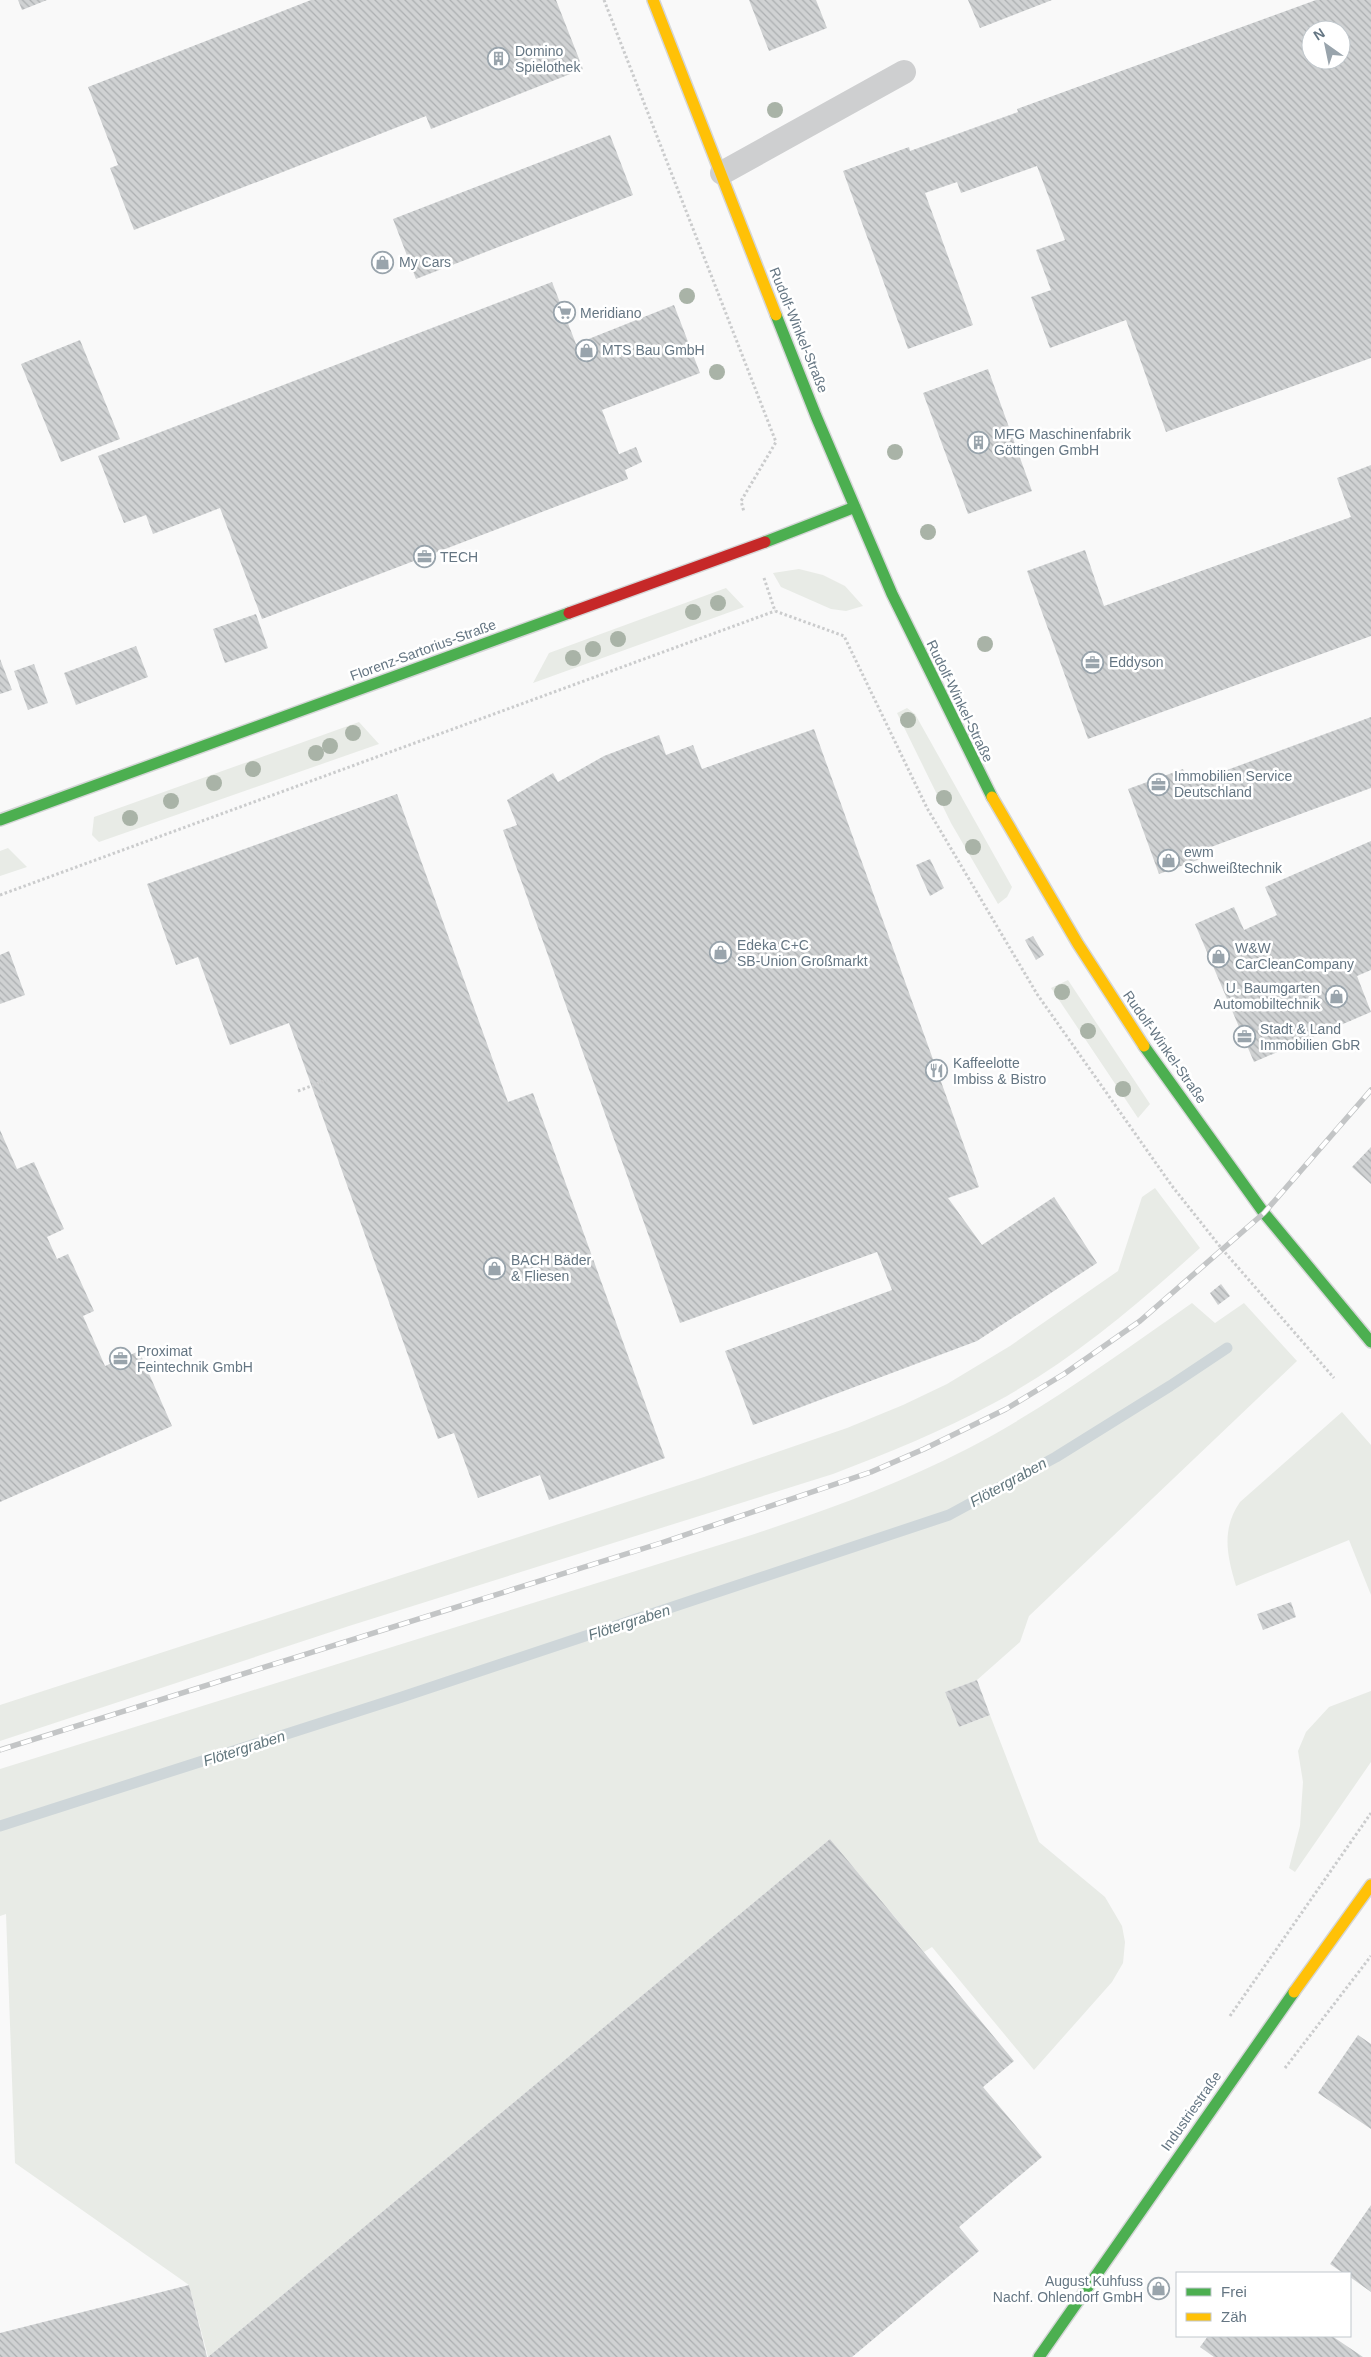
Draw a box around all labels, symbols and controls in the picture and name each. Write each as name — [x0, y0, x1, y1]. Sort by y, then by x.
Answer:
north arrow — [1301, 20, 1351, 70]
text: N — [1310, 25, 1328, 44]
place label: Domino Spielothek — [515, 43, 581, 75]
building icon: Domino Spielothek — [487, 47, 511, 71]
shop icon: My Cars — [371, 250, 395, 274]
place label: My Cars — [399, 254, 451, 270]
street label: Rudolf-Winkel-Straße — [767, 265, 832, 395]
supermarket icon: Meridiano — [552, 301, 576, 325]
place label: Meridiano — [580, 305, 642, 321]
shop icon: MTS Bau GmbH — [574, 338, 598, 362]
place label: MTS Bau GmbH — [602, 342, 705, 358]
place label: MFG Maschinenfabrik Göttingen GmbH — [994, 426, 1132, 458]
building icon: MFG Maschinenfabrik Göttingen GmbH — [966, 430, 990, 454]
office icon: TECH — [412, 545, 436, 569]
place label: TECH — [440, 549, 478, 565]
street label: Florenz-Sartorius-Straße — [348, 616, 498, 684]
street label: Rudolf-Winkel-Straße — [923, 637, 997, 765]
office icon: Eddyson — [1081, 650, 1105, 674]
place label: Eddyson — [1109, 654, 1163, 670]
place label: Immobilien Service Deutschland — [1174, 768, 1292, 800]
office icon: Immobilien Service Deutschland — [1146, 772, 1170, 796]
place label: ewm Schweißtechnik — [1184, 844, 1283, 876]
shop icon: ewm Schweißtechnik — [1156, 848, 1180, 872]
place label: Edeka C+C SB-Union Großmarkt — [737, 937, 868, 969]
place label: W&W CarCleanCompany — [1235, 940, 1354, 972]
shop icon: Edeka C+C SB-Union Großmarkt — [709, 941, 733, 965]
shop icon: W&W CarCleanCompany — [1207, 944, 1231, 968]
place label: U. Baumgarten Automobiltechnik — [1213, 980, 1321, 1012]
shop icon: U. Baumgarten Automobiltechnik — [1324, 984, 1348, 1008]
street label: Rudolf-Winkel-Straße — [1120, 988, 1210, 1107]
place label: Stadt & Land Immobilien GbR — [1260, 1021, 1360, 1053]
office icon: Stadt & Land Immobilien GbR — [1232, 1025, 1256, 1049]
place label: Kaffeelotte Imbiss & Bistro — [953, 1055, 1047, 1087]
restaurant icon: Kaffeelotte Imbiss & Bistro — [925, 1059, 949, 1083]
place label: BACH Bäder & Fliesen — [511, 1252, 591, 1284]
shop icon: BACH Bäder & Fliesen — [483, 1256, 507, 1280]
place label: Proximat Feintechnik GmbH — [137, 1343, 253, 1375]
office icon: Proximat Feintechnik GmbH — [109, 1347, 133, 1371]
water label: Flötergraben — [967, 1454, 1049, 1510]
water label: Flötergraben — [586, 1601, 672, 1643]
water label: Flötergraben — [201, 1727, 287, 1769]
street label: Industriestraße — [1158, 2068, 1224, 2154]
legend — [1176, 2272, 1351, 2337]
place label: August Kuhfuss Nachf. Ohlendorf GmbH — [993, 2273, 1143, 2305]
shop icon: August Kuhfuss Nachf. Ohlendorf GmbH — [1147, 2277, 1171, 2301]
text: Frei — [1221, 2283, 1247, 2300]
text: Zäh — [1221, 2308, 1247, 2325]

